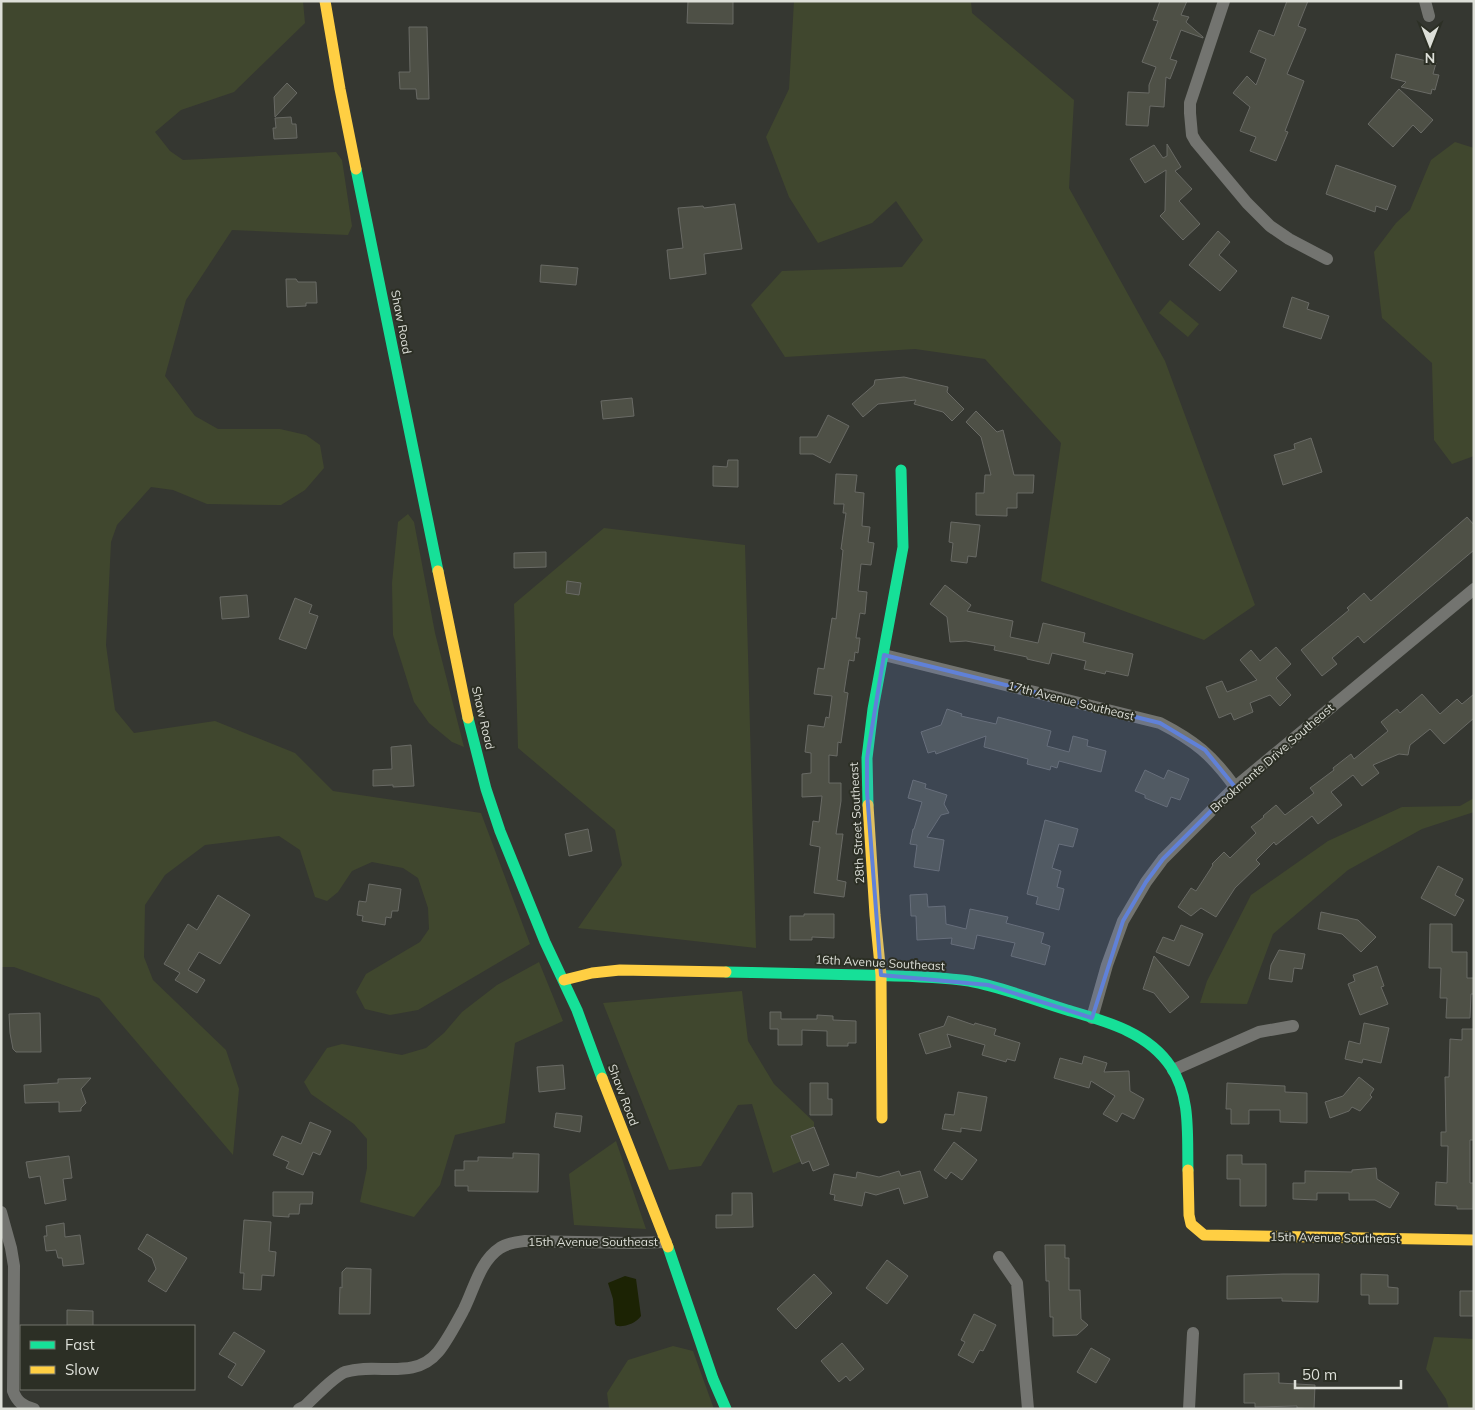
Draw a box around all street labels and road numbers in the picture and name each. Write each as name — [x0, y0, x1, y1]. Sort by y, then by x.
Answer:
street label: Shaw Road — [388, 289, 415, 355]
street label: 17th Avenue Southeast — [1006, 678, 1136, 724]
street label: Shaw Road — [469, 685, 498, 751]
street label: Brookmonte Drive Southeast — [1207, 700, 1337, 815]
street label: 28th Street Southeast — [846, 762, 867, 884]
street label: 16th Avenue Southeast — [815, 952, 945, 973]
street label: Shaw Road — [605, 1062, 642, 1128]
street label: 15th Avenue Southeast — [1270, 1229, 1400, 1246]
street label: 15th Avenue Southeast — [528, 1234, 658, 1249]

